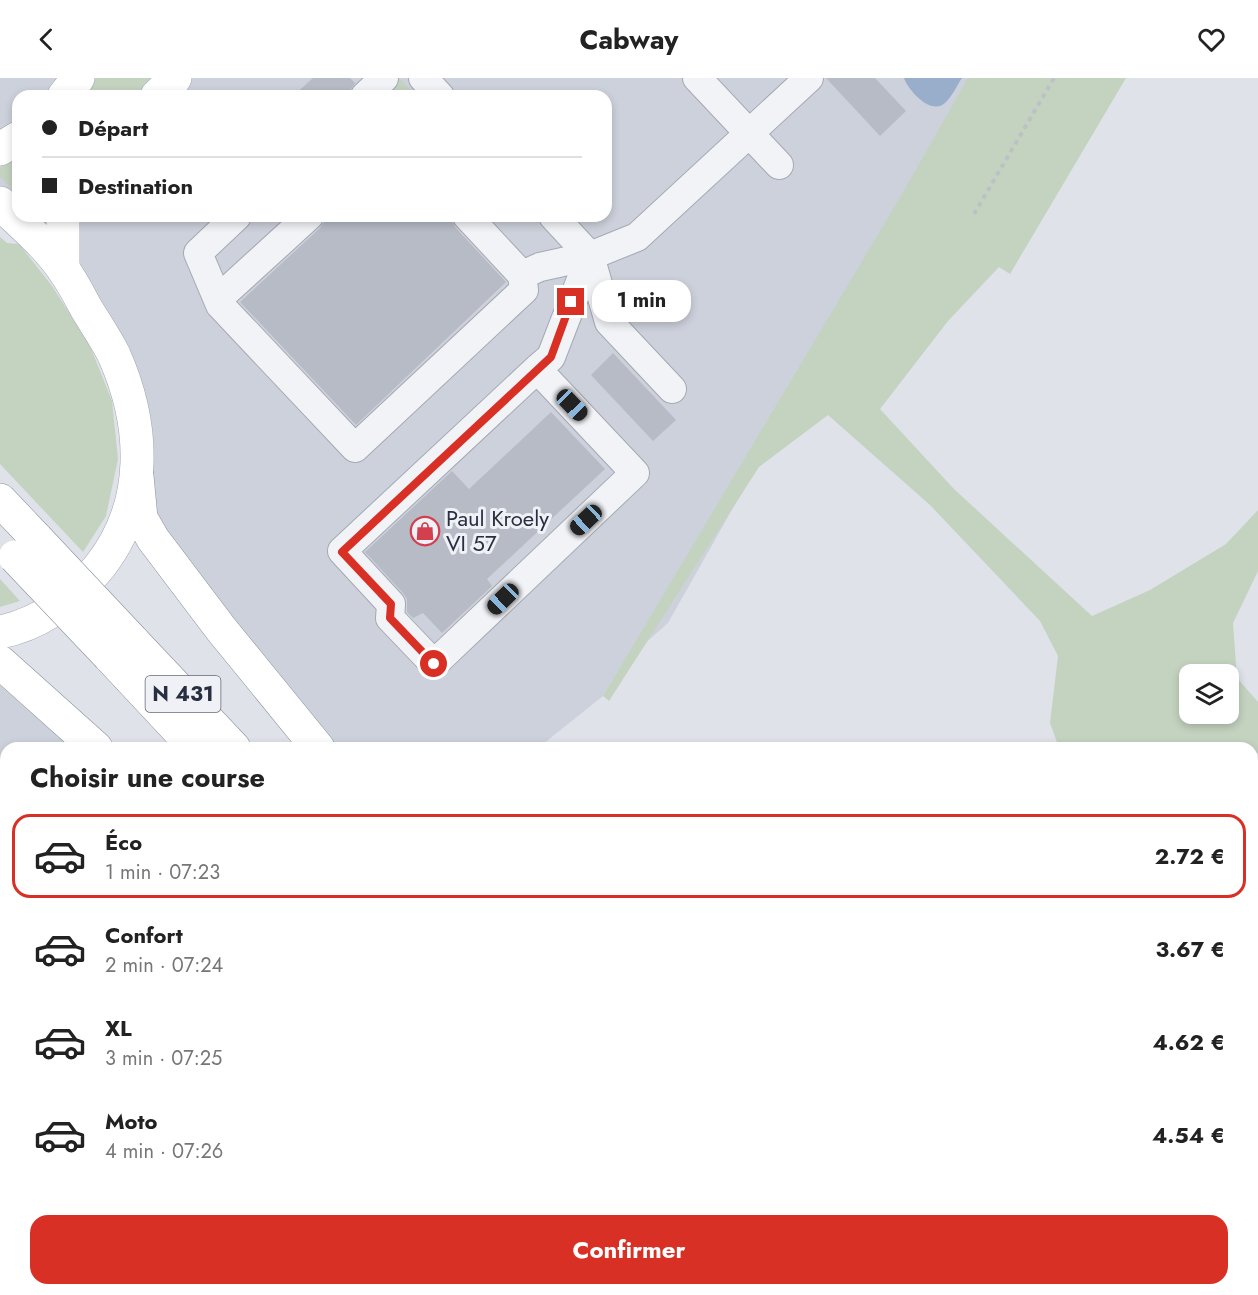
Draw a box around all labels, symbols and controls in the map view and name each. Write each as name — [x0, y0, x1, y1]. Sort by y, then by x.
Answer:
text: Cabway — [580, 20, 678, 59]
icon: back — [30, 23, 63, 56]
icon: heart — [1195, 23, 1228, 56]
text: Départ — [78, 112, 148, 144]
text: Destination — [78, 170, 193, 202]
callout: 1 min — [592, 281, 691, 323]
text: 1 min — [617, 286, 666, 315]
route end — [557, 288, 584, 315]
car — [553, 386, 591, 424]
car — [567, 501, 605, 539]
place label: Paul Kroely VI 57 — [446, 502, 549, 559]
shop icon: Paul Kroely VI 57 — [409, 515, 441, 547]
car — [484, 580, 522, 618]
route start — [420, 650, 447, 677]
map controls — [1179, 664, 1239, 724]
button: layers — [1179, 664, 1239, 724]
road number: N 431 — [146, 676, 220, 712]
text: Choisir une course — [30, 758, 265, 797]
text: Éco — [105, 826, 142, 858]
icon: car — [33, 829, 87, 883]
text: 2.72 € — [1155, 840, 1225, 872]
text: 1 min · 07:23 — [105, 858, 220, 887]
text: Confort — [105, 919, 183, 951]
icon: car — [33, 922, 87, 976]
text: 3.67 € — [1156, 933, 1225, 965]
text: 2 min · 07:24 — [105, 951, 223, 980]
text: XL — [105, 1012, 132, 1044]
icon: car — [33, 1015, 87, 1069]
text: 4.62 € — [1152, 1026, 1225, 1058]
text: 3 min · 07:25 — [105, 1044, 222, 1073]
text: Moto — [105, 1105, 158, 1137]
icon: car — [33, 1108, 87, 1162]
text: 4.54 € — [1152, 1119, 1225, 1151]
text: 4 min · 07:26 — [105, 1137, 223, 1166]
button: Confirmer — [30, 1215, 1228, 1284]

